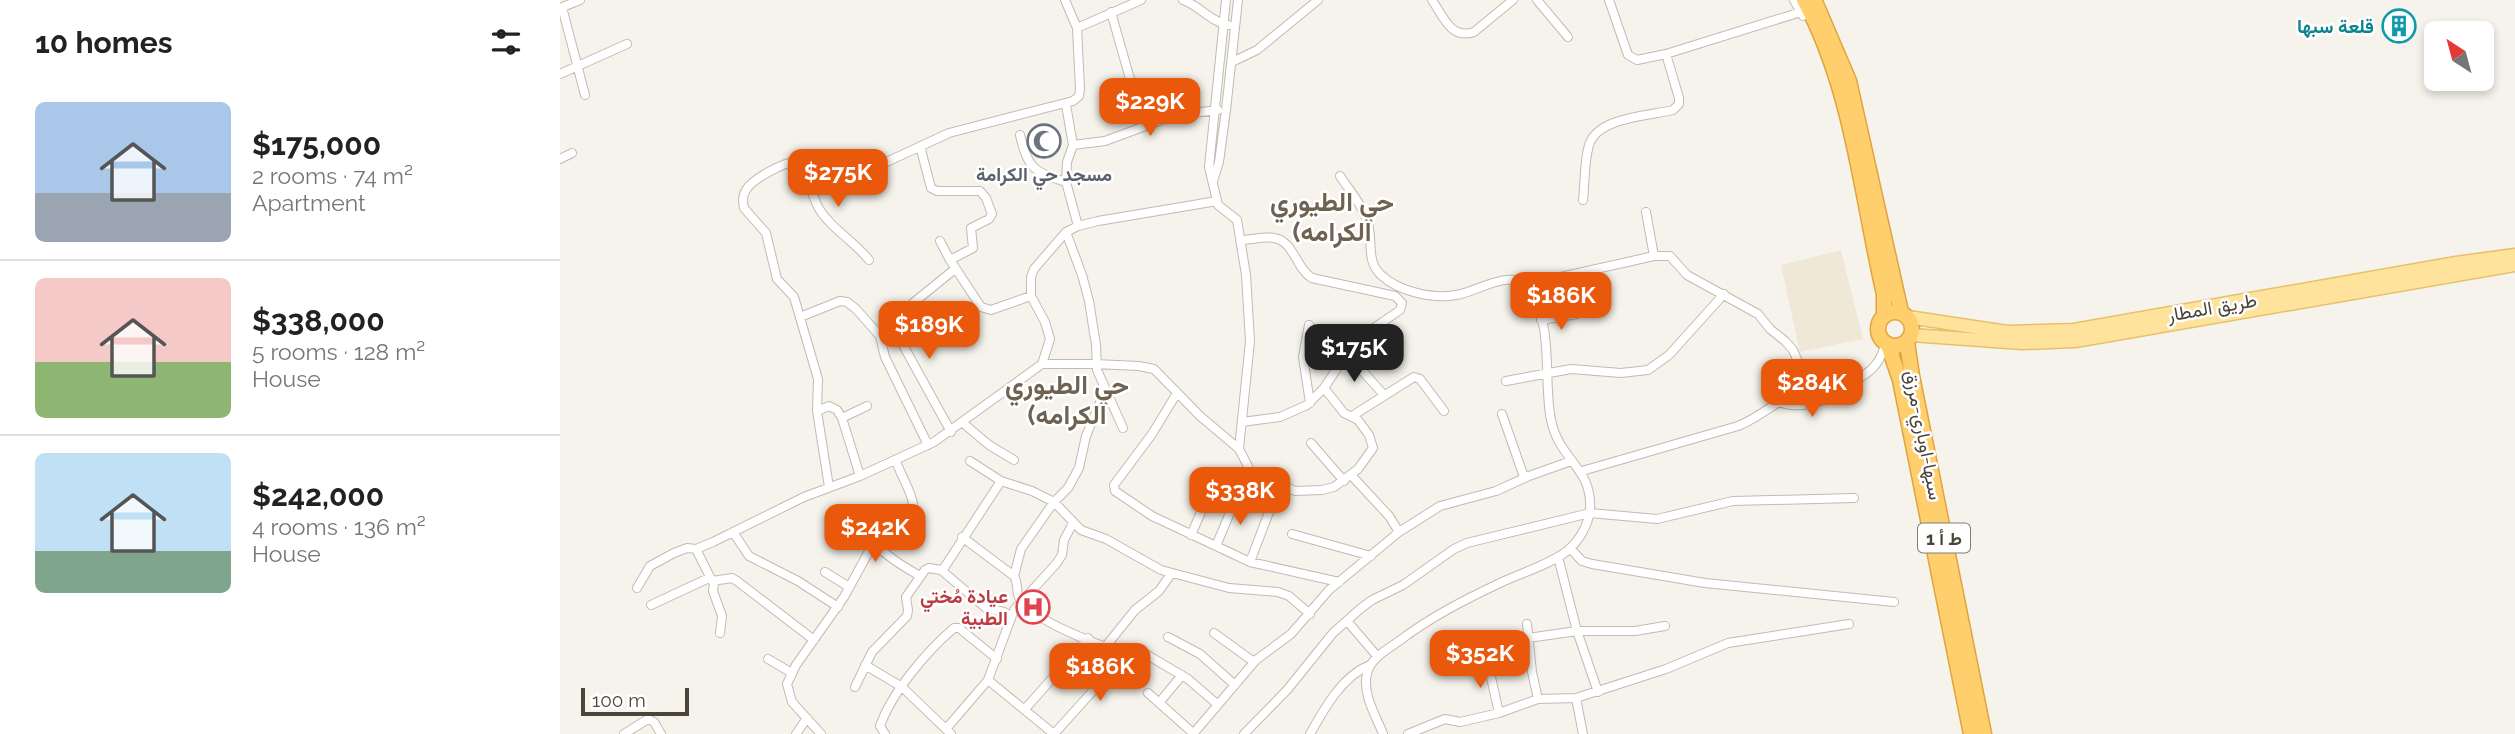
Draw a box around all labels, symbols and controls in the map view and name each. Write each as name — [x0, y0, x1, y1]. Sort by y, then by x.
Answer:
building icon: قلعة سبها — [2380, 7, 2418, 45]
place label: قلعة سبها — [2297, 15, 2374, 38]
north arrow — [2424, 21, 2494, 91]
map controls — [2424, 21, 2494, 91]
icon: filters — [487, 23, 525, 61]
text: 10 homes — [35, 25, 172, 60]
pin: $229K — [1101, 78, 1199, 138]
text: $229K — [1115, 87, 1185, 114]
mosque icon: مسجد حي الكرامة — [1025, 122, 1063, 160]
text: $175,000 — [252, 127, 381, 162]
icon: home — [91, 130, 175, 214]
pin: $275K — [789, 150, 887, 209]
text: $275K — [804, 158, 872, 185]
text: 2 rooms · 74 m² — [252, 162, 413, 189]
place label: مسجد حي الكرامة — [976, 163, 1112, 191]
district label: حي الطيوري (الكرامه — [1270, 187, 1394, 248]
text: Apartment — [252, 189, 366, 216]
pin: $186K — [1512, 272, 1610, 332]
text: $186K — [1526, 281, 1596, 308]
street label: طريق المطار — [2165, 288, 2259, 327]
pin: $189K — [880, 302, 978, 361]
text: $338,000 — [252, 303, 385, 338]
icon: home — [91, 306, 175, 390]
text: $189K — [895, 310, 963, 337]
pin: $175K — [1305, 324, 1403, 384]
text: $175K — [1321, 333, 1387, 360]
text: 5 rooms · 128 m² — [252, 338, 425, 365]
pin: $284K — [1763, 360, 1861, 419]
text: House — [252, 365, 321, 392]
text: $284K — [1777, 368, 1847, 395]
street label: سبها-اوباري-مرزق — [1896, 368, 1947, 503]
district label: حي الطيوري (الكرامه — [1005, 370, 1129, 431]
pin: $338K — [1191, 468, 1289, 527]
text: $338K — [1205, 476, 1275, 503]
text: $242,000 — [252, 478, 384, 513]
icon: home — [91, 481, 175, 565]
pin: $242K — [826, 504, 924, 564]
text: 4 rooms · 136 m² — [252, 513, 426, 540]
text: $242K — [840, 513, 910, 540]
road number: ط أ 1 — [1918, 524, 1970, 552]
text: House — [252, 540, 321, 567]
place label: عيادة مُختي الطبية — [920, 585, 1008, 630]
hospital icon: عيادة مُختي الطبية — [1014, 588, 1052, 626]
pin: $352K — [1431, 630, 1529, 690]
text: $352K — [1446, 639, 1514, 666]
pin: $186K — [1051, 644, 1149, 703]
text: $186K — [1065, 652, 1135, 679]
scale bar — [581, 685, 690, 717]
text: 100 m — [592, 689, 646, 711]

